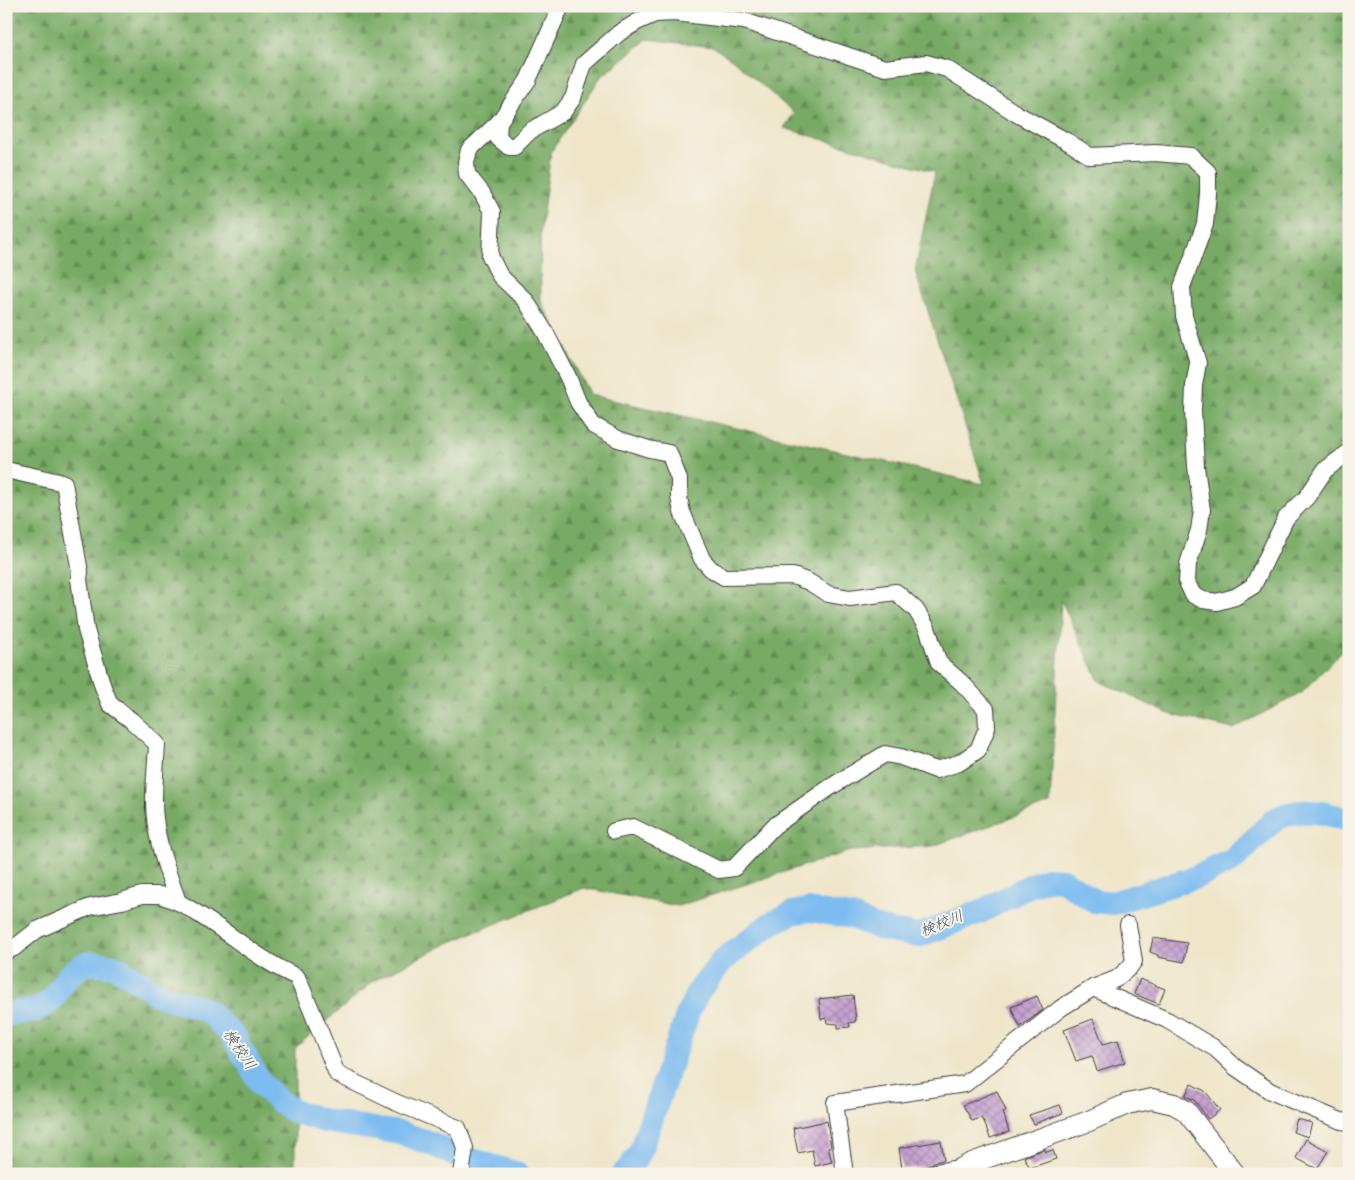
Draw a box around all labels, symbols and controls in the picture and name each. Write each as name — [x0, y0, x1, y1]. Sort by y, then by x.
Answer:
water label: 検校川 — [917, 904, 967, 944]
water label: 検校川 — [216, 1025, 262, 1075]

